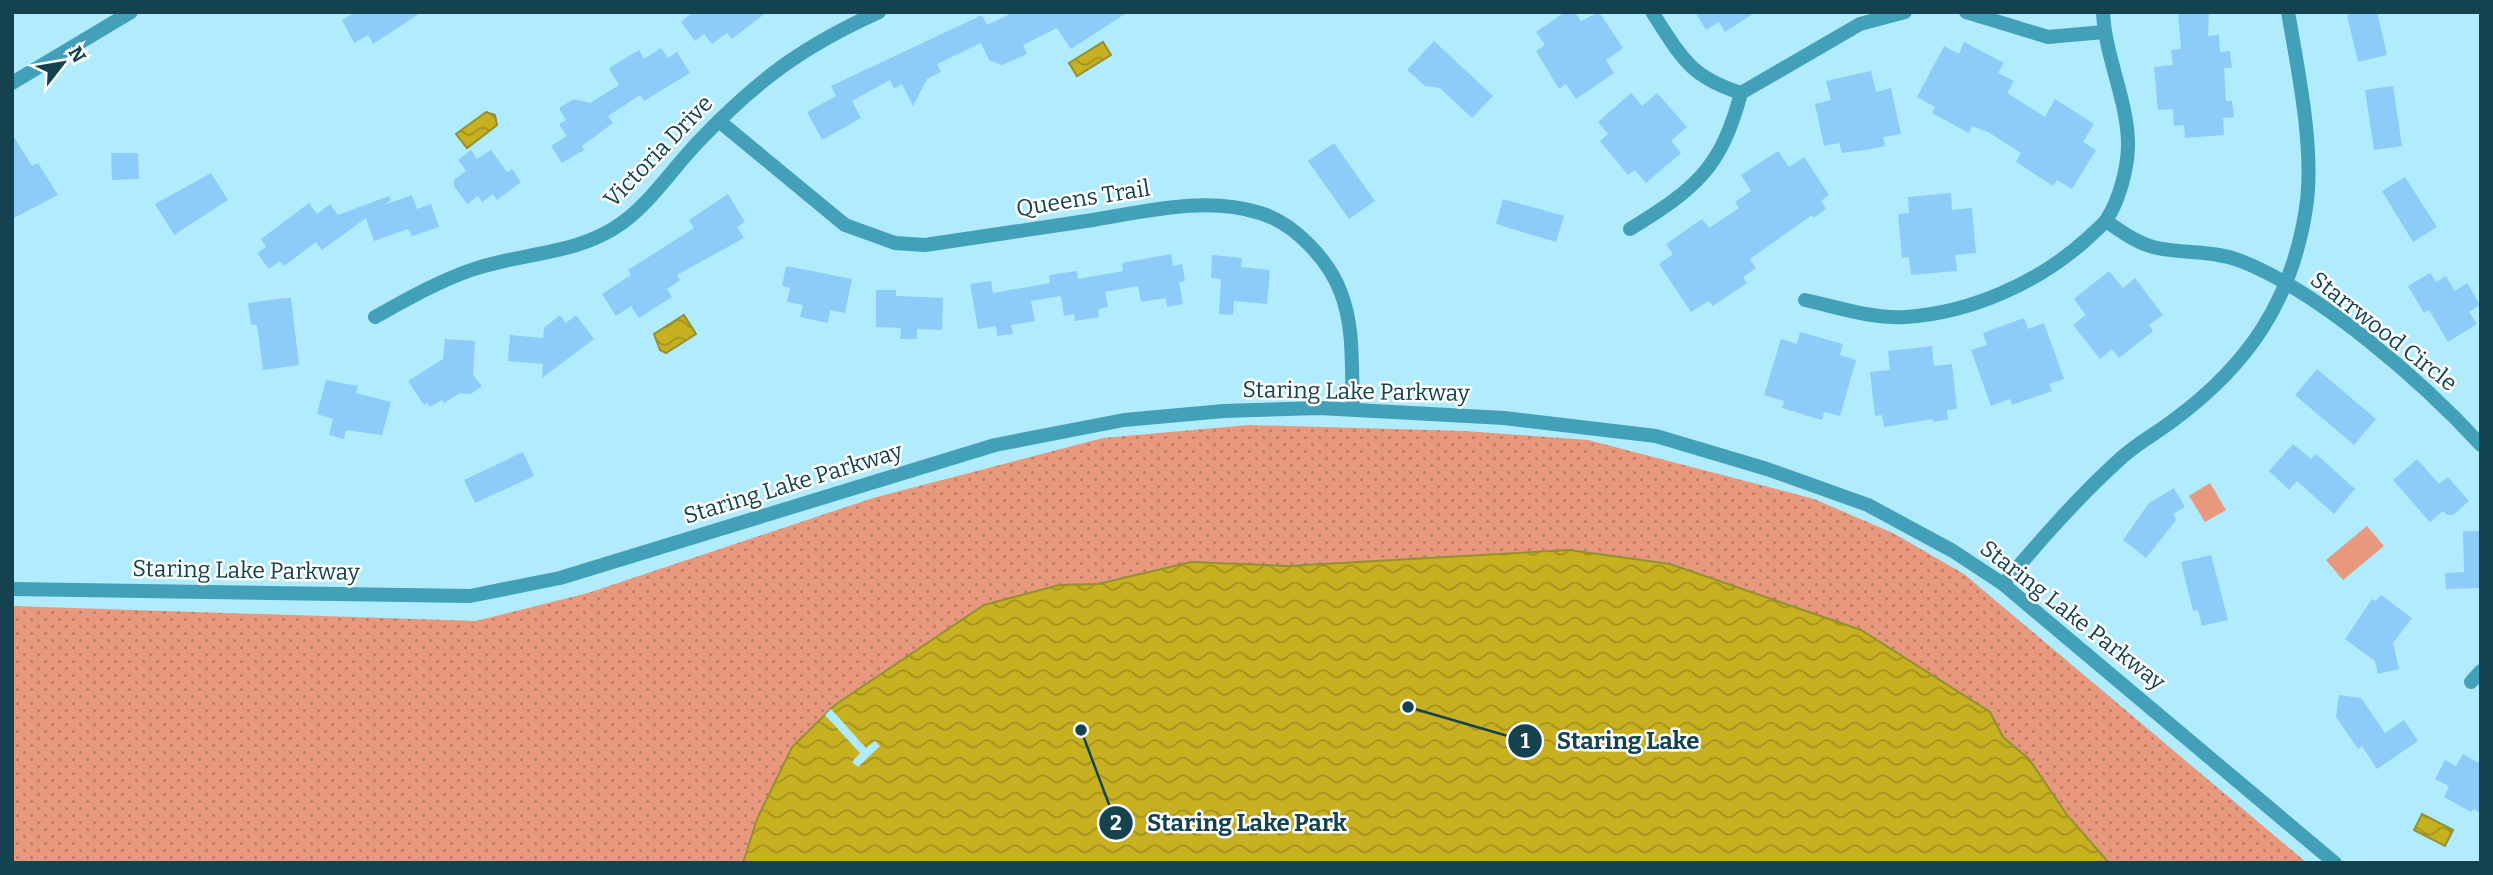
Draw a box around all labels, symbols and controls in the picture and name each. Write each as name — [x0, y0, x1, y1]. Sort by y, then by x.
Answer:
north arrow — [28, 28, 98, 98]
text: N — [64, 42, 91, 67]
street label: Victoria Drive — [598, 89, 718, 213]
street label: Queens Trail — [1014, 174, 1152, 222]
street label: Starrwood Circle — [2305, 265, 2463, 397]
street label: Staring Lake Parkway — [1242, 375, 1471, 407]
street label: Staring Lake Parkway — [680, 436, 907, 530]
street label: Staring Lake Parkway — [1975, 534, 2172, 697]
street label: Staring Lake Parkway — [132, 554, 361, 586]
callout: Staring Lake — [1507, 719, 1713, 764]
text: Staring Lake — [1557, 727, 1699, 755]
text: 1 — [1520, 728, 1530, 754]
callout: Staring Lake Park — [1098, 800, 1361, 845]
text: Staring Lake Park — [1147, 809, 1348, 837]
text: 2 — [1110, 810, 1122, 836]

